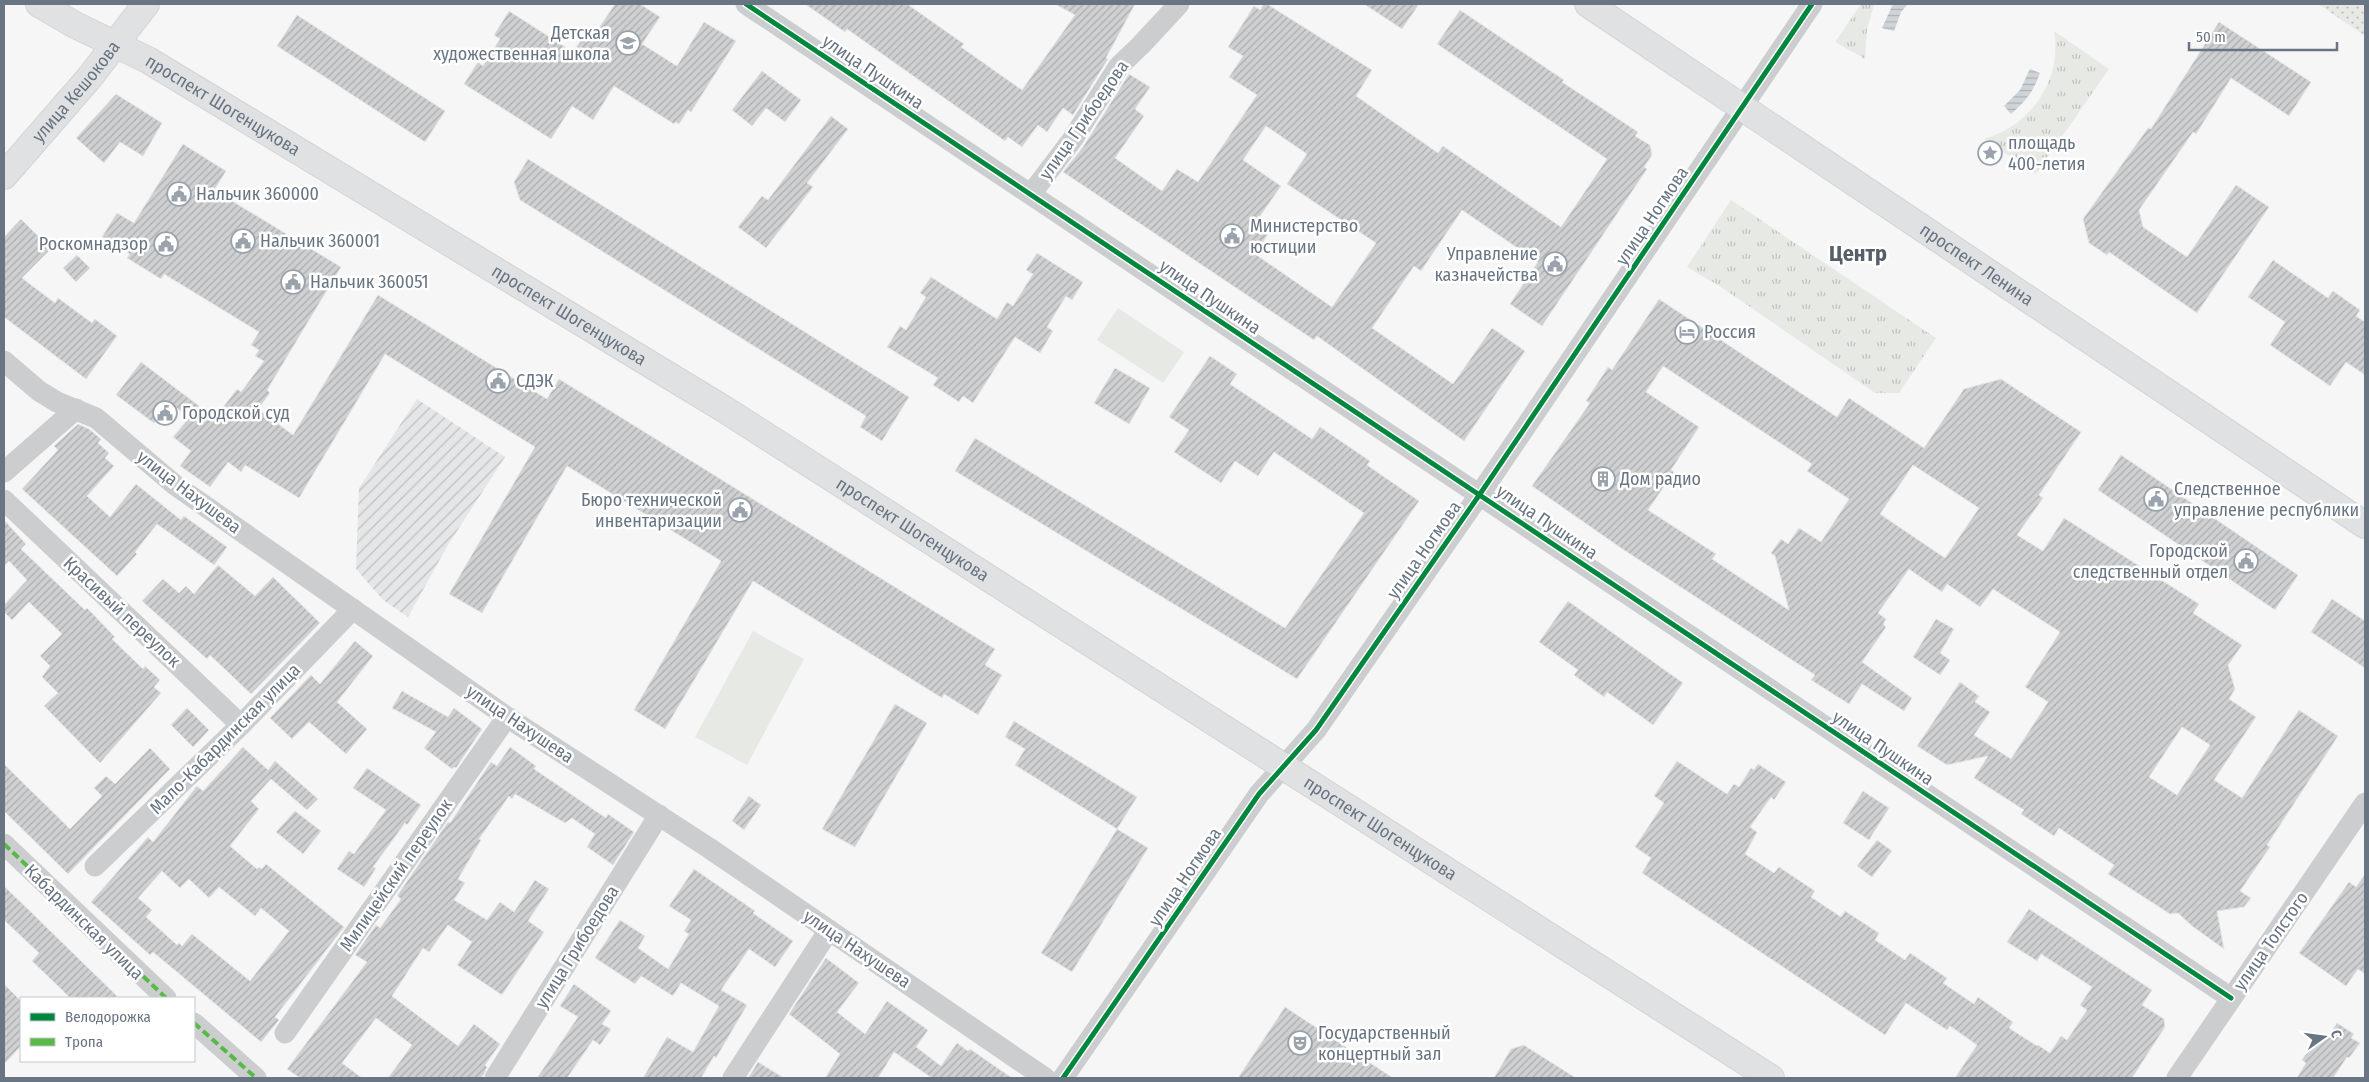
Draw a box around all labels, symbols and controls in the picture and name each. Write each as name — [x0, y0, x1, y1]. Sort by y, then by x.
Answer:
scale bar — [2189, 20, 2336, 52]
place label: Детская художественная школа — [433, 22, 610, 65]
text: 50 m — [2196, 28, 2226, 46]
school or university icon: Детская художественная школа — [615, 30, 641, 56]
street label: улица Пушкина — [818, 30, 928, 114]
street label: улица Кешокова — [27, 36, 125, 147]
street label: проспект Шогенцукова — [141, 50, 304, 161]
street label: улица Грибоедова — [1035, 56, 1133, 184]
place label: площадь 400-летия — [2008, 132, 2085, 175]
place icon: площадь 400-летия — [1977, 140, 2003, 166]
street label: улица Ногмова — [1611, 162, 1693, 270]
public building icon: Нальчик 360000 — [166, 181, 192, 207]
place label: Нальчик 360000 — [196, 183, 319, 205]
place label: Министерство юстиции — [1250, 215, 1358, 258]
street label: проспект Ленина — [1916, 219, 2038, 311]
public building icon: Министерство юстиции — [1219, 223, 1245, 249]
public building icon: Нальчик 360001 — [230, 228, 256, 254]
place label: Нальчик 360001 — [260, 230, 380, 252]
public building icon: Роскомнадзор — [153, 231, 179, 257]
place label: Роскомнадзор — [39, 233, 148, 255]
district label: Центр — [1829, 240, 1887, 267]
place label: Управление казначейства — [1434, 243, 1538, 286]
public building icon: Управление казначейства — [1542, 251, 1568, 277]
street label: улица Пушкина — [1155, 255, 1265, 339]
street label: проспект Шогенцукова — [488, 260, 651, 370]
public building icon: Нальчик 360051 — [280, 269, 306, 295]
place label: Нальчик 360051 — [310, 271, 429, 293]
hotel icon: Россия — [1674, 319, 1700, 345]
place label: Россия — [1704, 321, 1756, 343]
public building icon: СДЭК — [485, 368, 511, 394]
place label: СДЭК — [516, 370, 554, 392]
public building icon: Городской суд — [152, 400, 178, 426]
place label: Городской суд — [182, 402, 290, 424]
street label: улица Нахушева — [133, 446, 245, 538]
building icon: Дом радио — [1590, 466, 1616, 492]
place label: Дом радио — [1619, 468, 1701, 490]
street label: проспект Шогенцукова — [832, 473, 993, 587]
place label: Следственное управление республики — [2174, 478, 2359, 521]
street label: улица Пушкина — [1492, 480, 1602, 564]
public building icon: Следственное управление республики — [2143, 486, 2169, 512]
place label: Бюро технической инвентаризации — [581, 489, 722, 532]
public building icon: Бюро технической инвентаризации — [727, 497, 753, 523]
street label: улица Ногмова — [1382, 497, 1466, 603]
place label: Городской следственный отдел — [2073, 540, 2228, 583]
public building icon: Городской следственный отдел — [2233, 548, 2259, 574]
street label: Красивый переулок — [59, 552, 185, 672]
street label: Мало-Кабардинская улица — [145, 659, 305, 819]
street label: улица Нахушева — [462, 680, 578, 768]
street label: улица Пушкина — [1828, 706, 1938, 790]
street label: проспект Шогенцукова — [1300, 771, 1461, 885]
street label: Милицейский переулок — [335, 794, 457, 955]
street label: улица Ногмова — [1144, 823, 1226, 931]
street label: Кабардинская улица — [20, 860, 148, 985]
street label: улица Грибоедова — [530, 881, 624, 1012]
street label: улица Толстого — [2229, 887, 2313, 995]
street label: улица Нахушева — [799, 905, 915, 993]
legend — [20, 997, 195, 1062]
text: Велодорожка — [65, 1008, 151, 1026]
north arrow — [2299, 1012, 2349, 1062]
place label: Государственный концертный зал — [1318, 1022, 1451, 1065]
text: С — [2327, 1028, 2345, 1040]
theatre icon: Государственный концертный зал — [1287, 1030, 1313, 1056]
text: Тропа — [65, 1033, 103, 1051]

